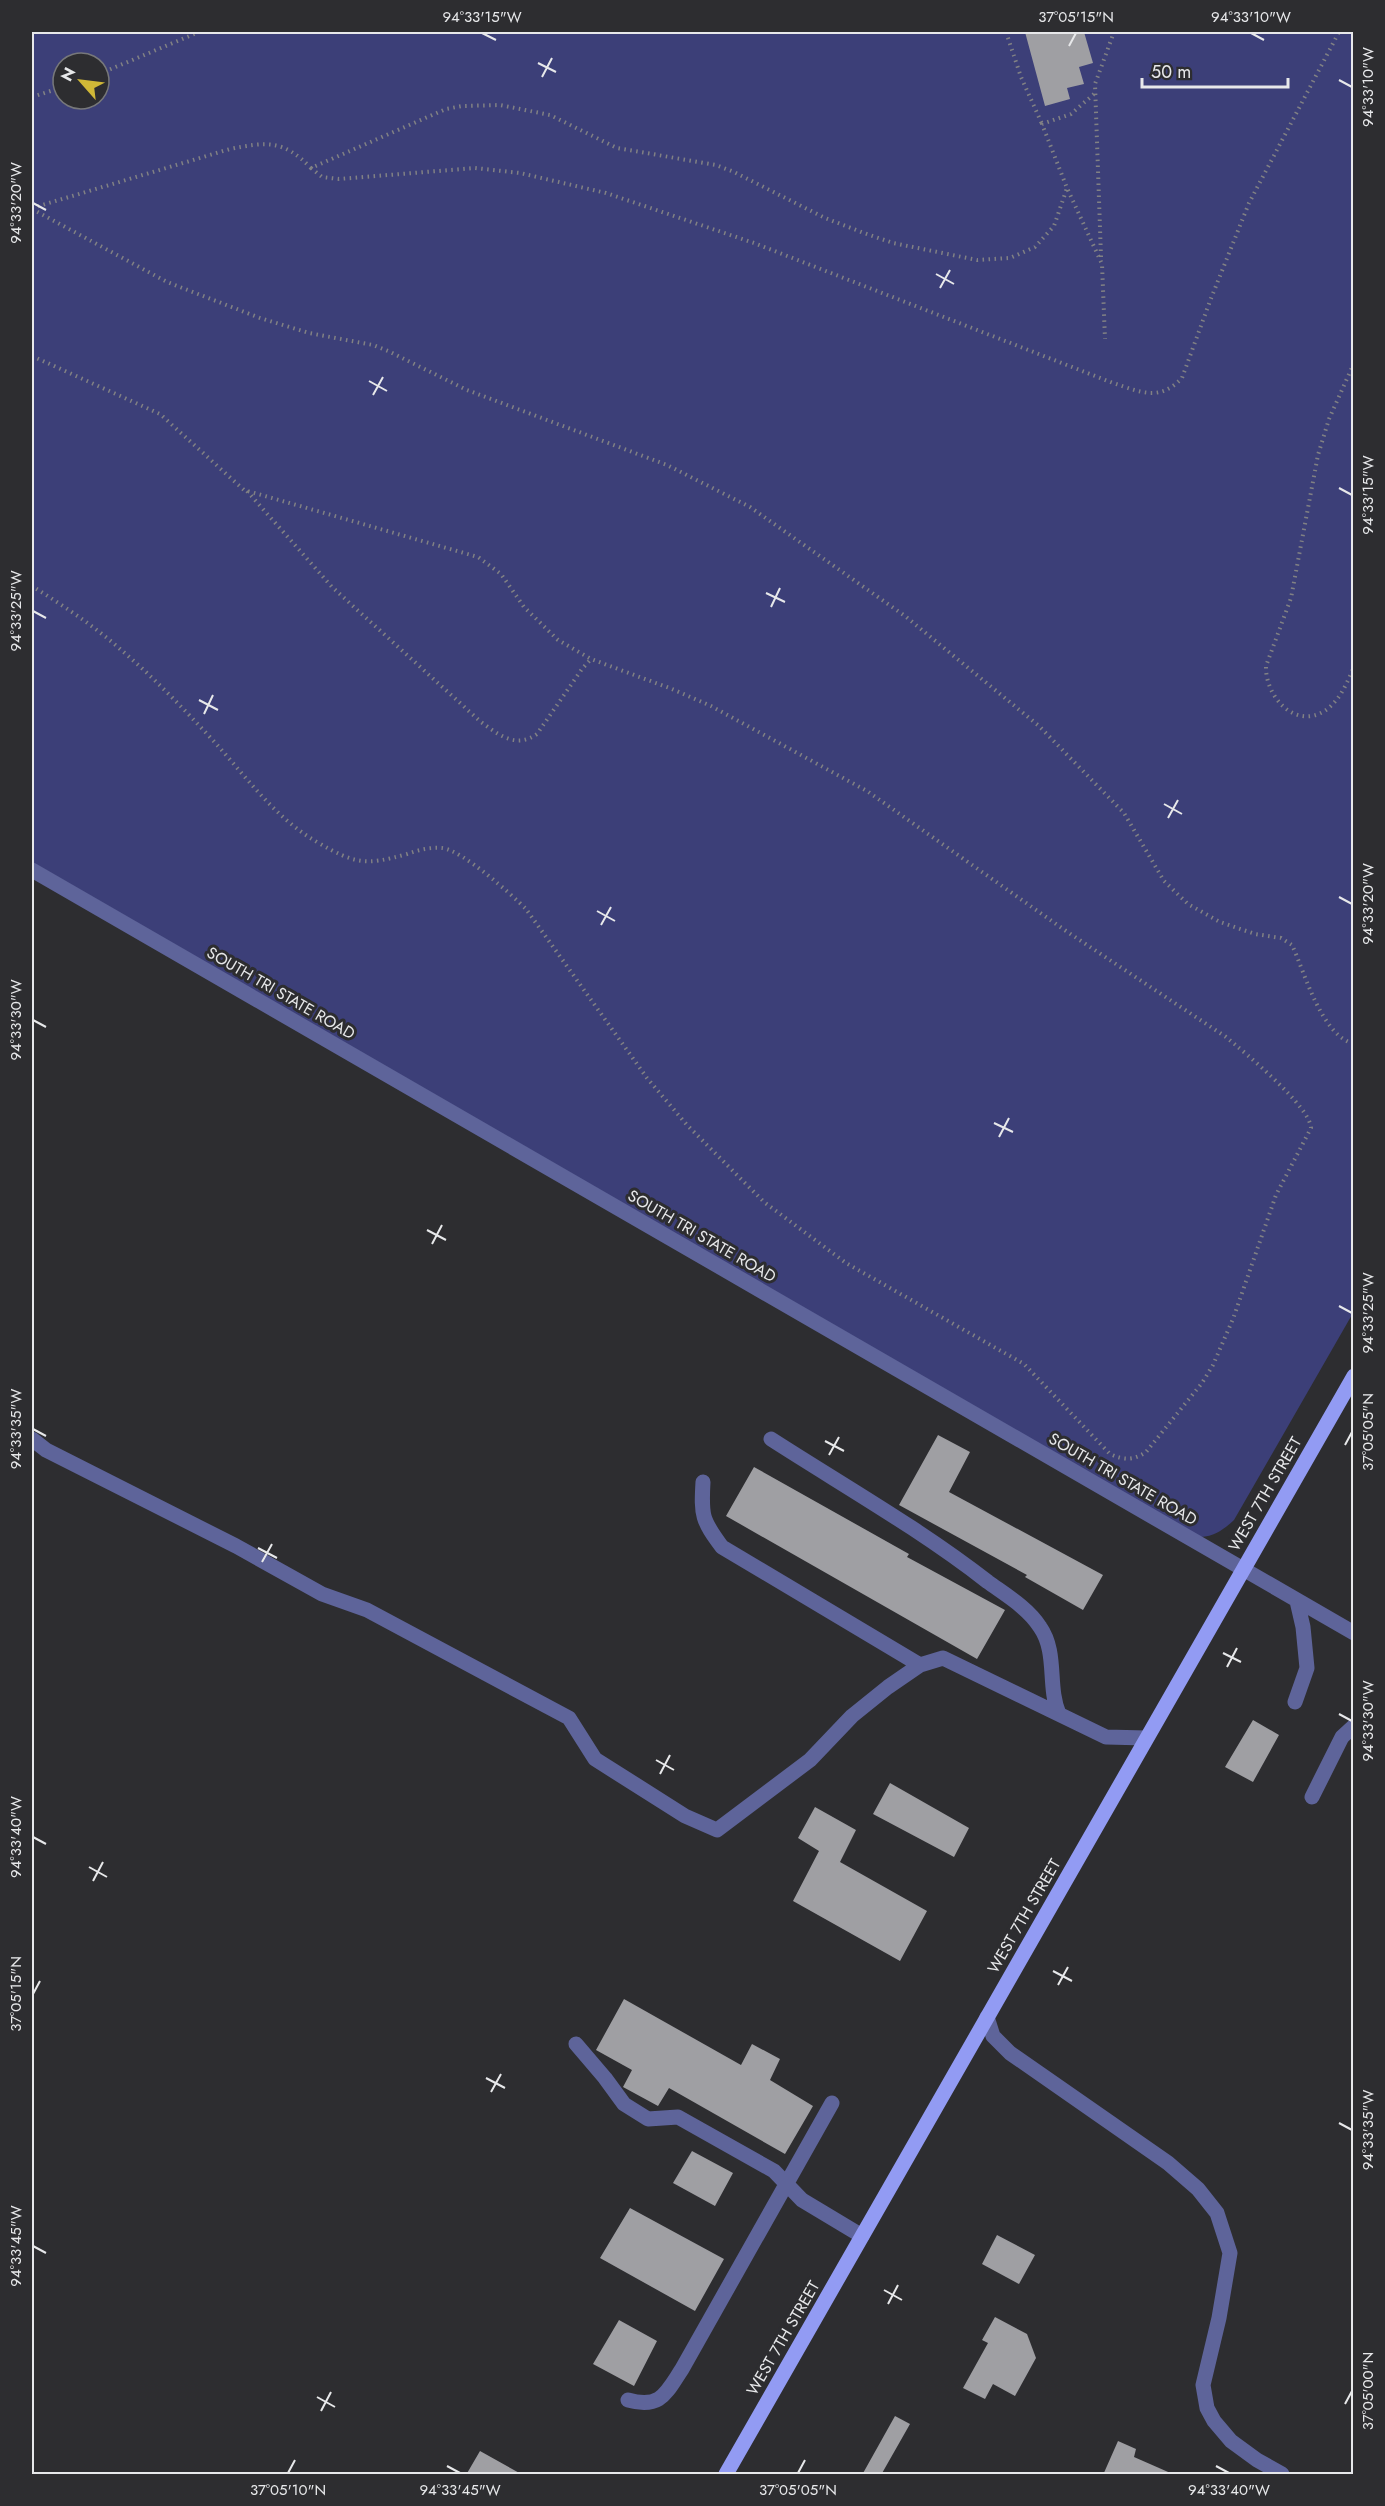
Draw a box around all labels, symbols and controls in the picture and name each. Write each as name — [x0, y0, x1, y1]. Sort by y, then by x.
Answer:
text: 94°33'15"W — [442, 6, 522, 28]
text: 37°05'15"N — [1038, 6, 1114, 28]
text: 94°33'10"W — [1211, 6, 1291, 28]
text: 94°33'10"W — [1357, 47, 1379, 127]
north arrow — [51, 51, 111, 111]
scale bar — [1142, 51, 1288, 89]
text: 50 m — [1151, 59, 1191, 85]
text: N — [55, 63, 81, 85]
text: 94°33'20"W — [5, 162, 27, 244]
text: 94°33'15"W — [1357, 455, 1379, 535]
text: 94°33'25"W — [5, 570, 27, 652]
text: 94°33'20"W — [1357, 863, 1379, 945]
street label: SOUTH TRI STATE ROAD — [203, 941, 360, 1045]
text: 94°33'30"W — [5, 979, 27, 1061]
street label: SOUTH TRI STATE ROAD — [624, 1184, 781, 1288]
text: 94°33'25"W — [1357, 1272, 1379, 1354]
text: 94°33'35"W — [5, 1389, 27, 1469]
text: 37°05'05"N — [1357, 1393, 1379, 1471]
street label: SOUTH TRI STATE ROAD — [1045, 1427, 1202, 1531]
street label: WEST 7TH STREET — [1223, 1432, 1307, 1555]
text: 94°33'30"W — [1357, 1680, 1379, 1762]
text: 94°33'40"W — [5, 1796, 27, 1878]
street label: WEST 7TH STREET — [982, 1854, 1066, 1977]
text: 37°05'15"N — [5, 1956, 27, 2032]
text: 94°33'35"W — [1357, 2090, 1379, 2170]
text: 94°33'45"W — [5, 2205, 27, 2287]
street label: WEST 7TH STREET — [741, 2276, 825, 2399]
text: 37°05'00"N — [1357, 2352, 1379, 2430]
text: 37°05'10"N — [250, 2479, 326, 2501]
text: 94°33'45"W — [419, 2479, 501, 2501]
text: 37°05'05"N — [759, 2479, 837, 2501]
text: 94°33'40"W — [1188, 2479, 1270, 2501]

